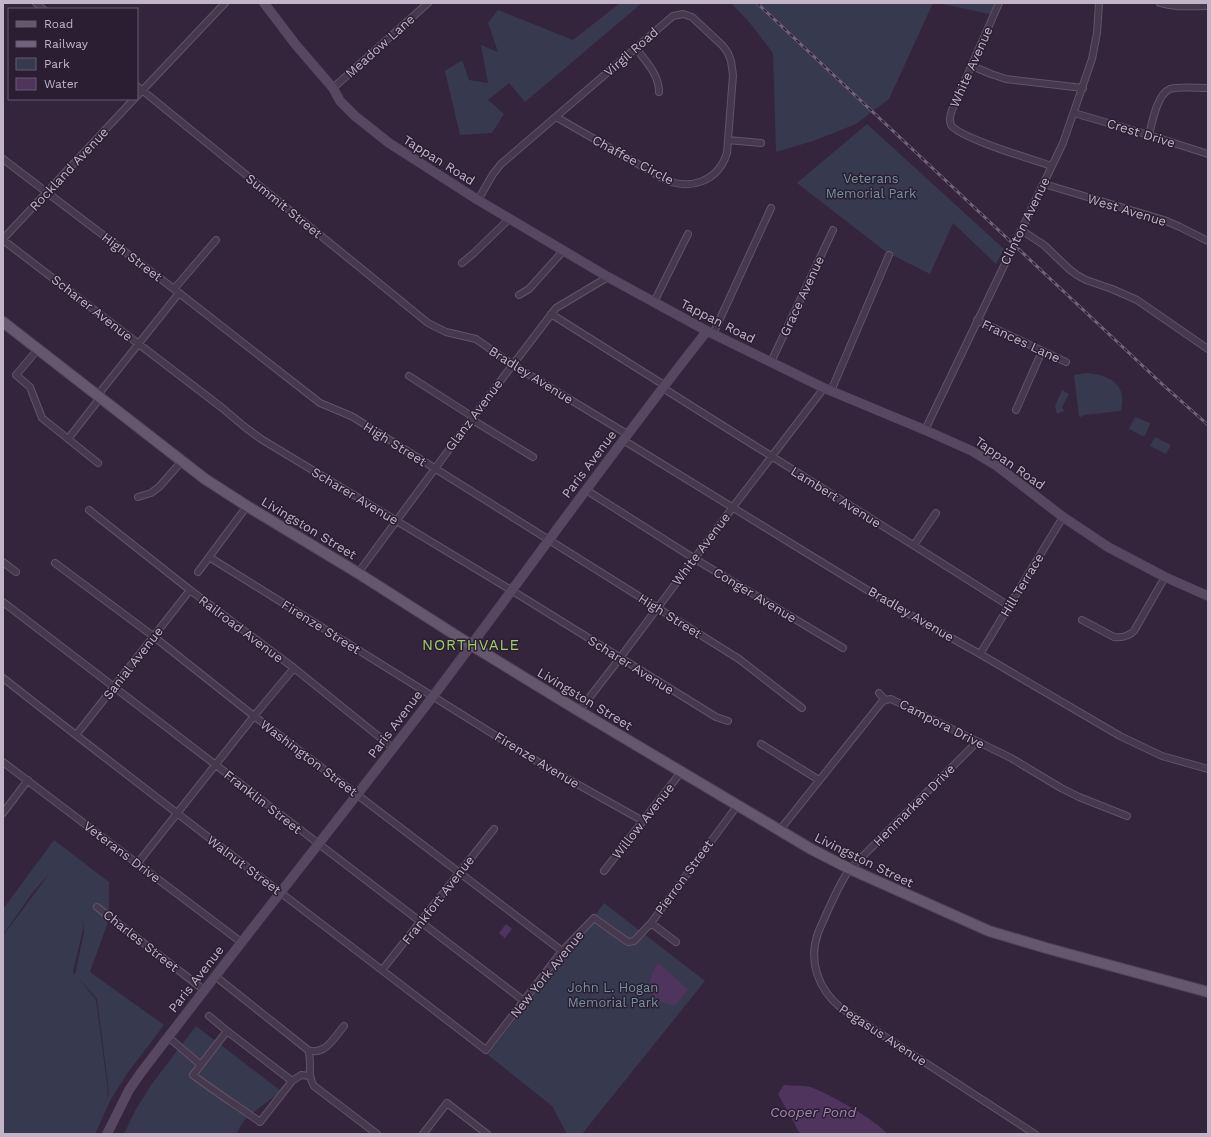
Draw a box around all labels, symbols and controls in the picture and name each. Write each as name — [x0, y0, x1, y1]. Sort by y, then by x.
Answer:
legend — [8, 8, 138, 100]
street label: Meadow Lane — [343, 11, 417, 81]
text: Road — [44, 17, 73, 31]
street label: Virgil Road — [601, 24, 661, 80]
street label: White Avenue — [946, 24, 996, 110]
text: Railway — [44, 37, 89, 51]
text: Park — [44, 57, 70, 71]
text: Water — [44, 77, 79, 91]
street label: Crest Drive — [1105, 116, 1177, 150]
street label: Rockland Avenue — [27, 124, 111, 214]
street label: Tappan Road — [400, 132, 478, 188]
street label: Chaffee Circle — [590, 132, 676, 188]
street label: Summit Street — [243, 171, 325, 242]
park label: Veterans Memorial Park — [826, 171, 917, 201]
street label: Clinton Avenue — [997, 175, 1053, 267]
street label: West Avenue — [1086, 191, 1168, 229]
street label: High Street — [99, 229, 166, 285]
street label: Grace Avenue — [777, 254, 827, 338]
street label: Scharer Avenue — [49, 272, 135, 344]
street label: Tappan Road — [678, 296, 758, 346]
street label: Frances Lane — [979, 316, 1063, 366]
street label: Bradley Avenue — [486, 343, 576, 407]
street label: Glanz Avenue — [442, 376, 506, 454]
street label: High Street — [361, 419, 430, 470]
street label: Paris Avenue — [559, 427, 619, 501]
street label: Tappan Road — [972, 433, 1048, 493]
street label: Lambert Avenue — [788, 463, 884, 531]
street label: Scharer Avenue — [309, 464, 401, 528]
street label: Livingston Street — [259, 494, 360, 563]
street label: White Avenue — [669, 510, 733, 588]
street label: Hill Terrace — [997, 551, 1047, 619]
street label: Conger Avenue — [711, 564, 799, 626]
street label: Bradley Avenue — [865, 583, 957, 645]
street label: High Street — [636, 591, 705, 642]
street label: Railroad Avenue — [196, 592, 286, 666]
street label: Firenze Street — [279, 597, 364, 657]
street label: Sanial Avenue — [100, 624, 166, 702]
street label: Scharer Avenue — [585, 633, 677, 697]
district label: NORTHVALE — [422, 636, 520, 654]
street label: Livingston Street — [535, 665, 636, 734]
street label: Paris Avenue — [365, 687, 425, 761]
street label: Campora Drive — [897, 696, 987, 752]
street label: Washington Street — [258, 717, 361, 800]
street label: Firenze Avenue — [492, 729, 582, 791]
street label: Henmarken Drive — [870, 761, 958, 849]
street label: Franklin Street — [221, 767, 305, 837]
street label: Willow Avenue — [609, 780, 677, 862]
street label: Veterans Drive — [81, 818, 163, 886]
street label: Livingston Street — [812, 830, 916, 891]
street label: Walnut Street — [204, 832, 284, 898]
street label: Pierron Street — [652, 836, 716, 917]
street label: Frankfort Avenue — [399, 853, 477, 947]
street label: Charles Street — [100, 907, 182, 975]
street label: New York Avenue — [507, 927, 587, 1021]
street label: Paris Avenue — [165, 943, 227, 1015]
park label: John L. Hogan Memorial Park — [568, 980, 659, 1010]
street label: Pegasus Avenue — [836, 1001, 930, 1069]
water label: Cooper Pond — [770, 1104, 856, 1120]

